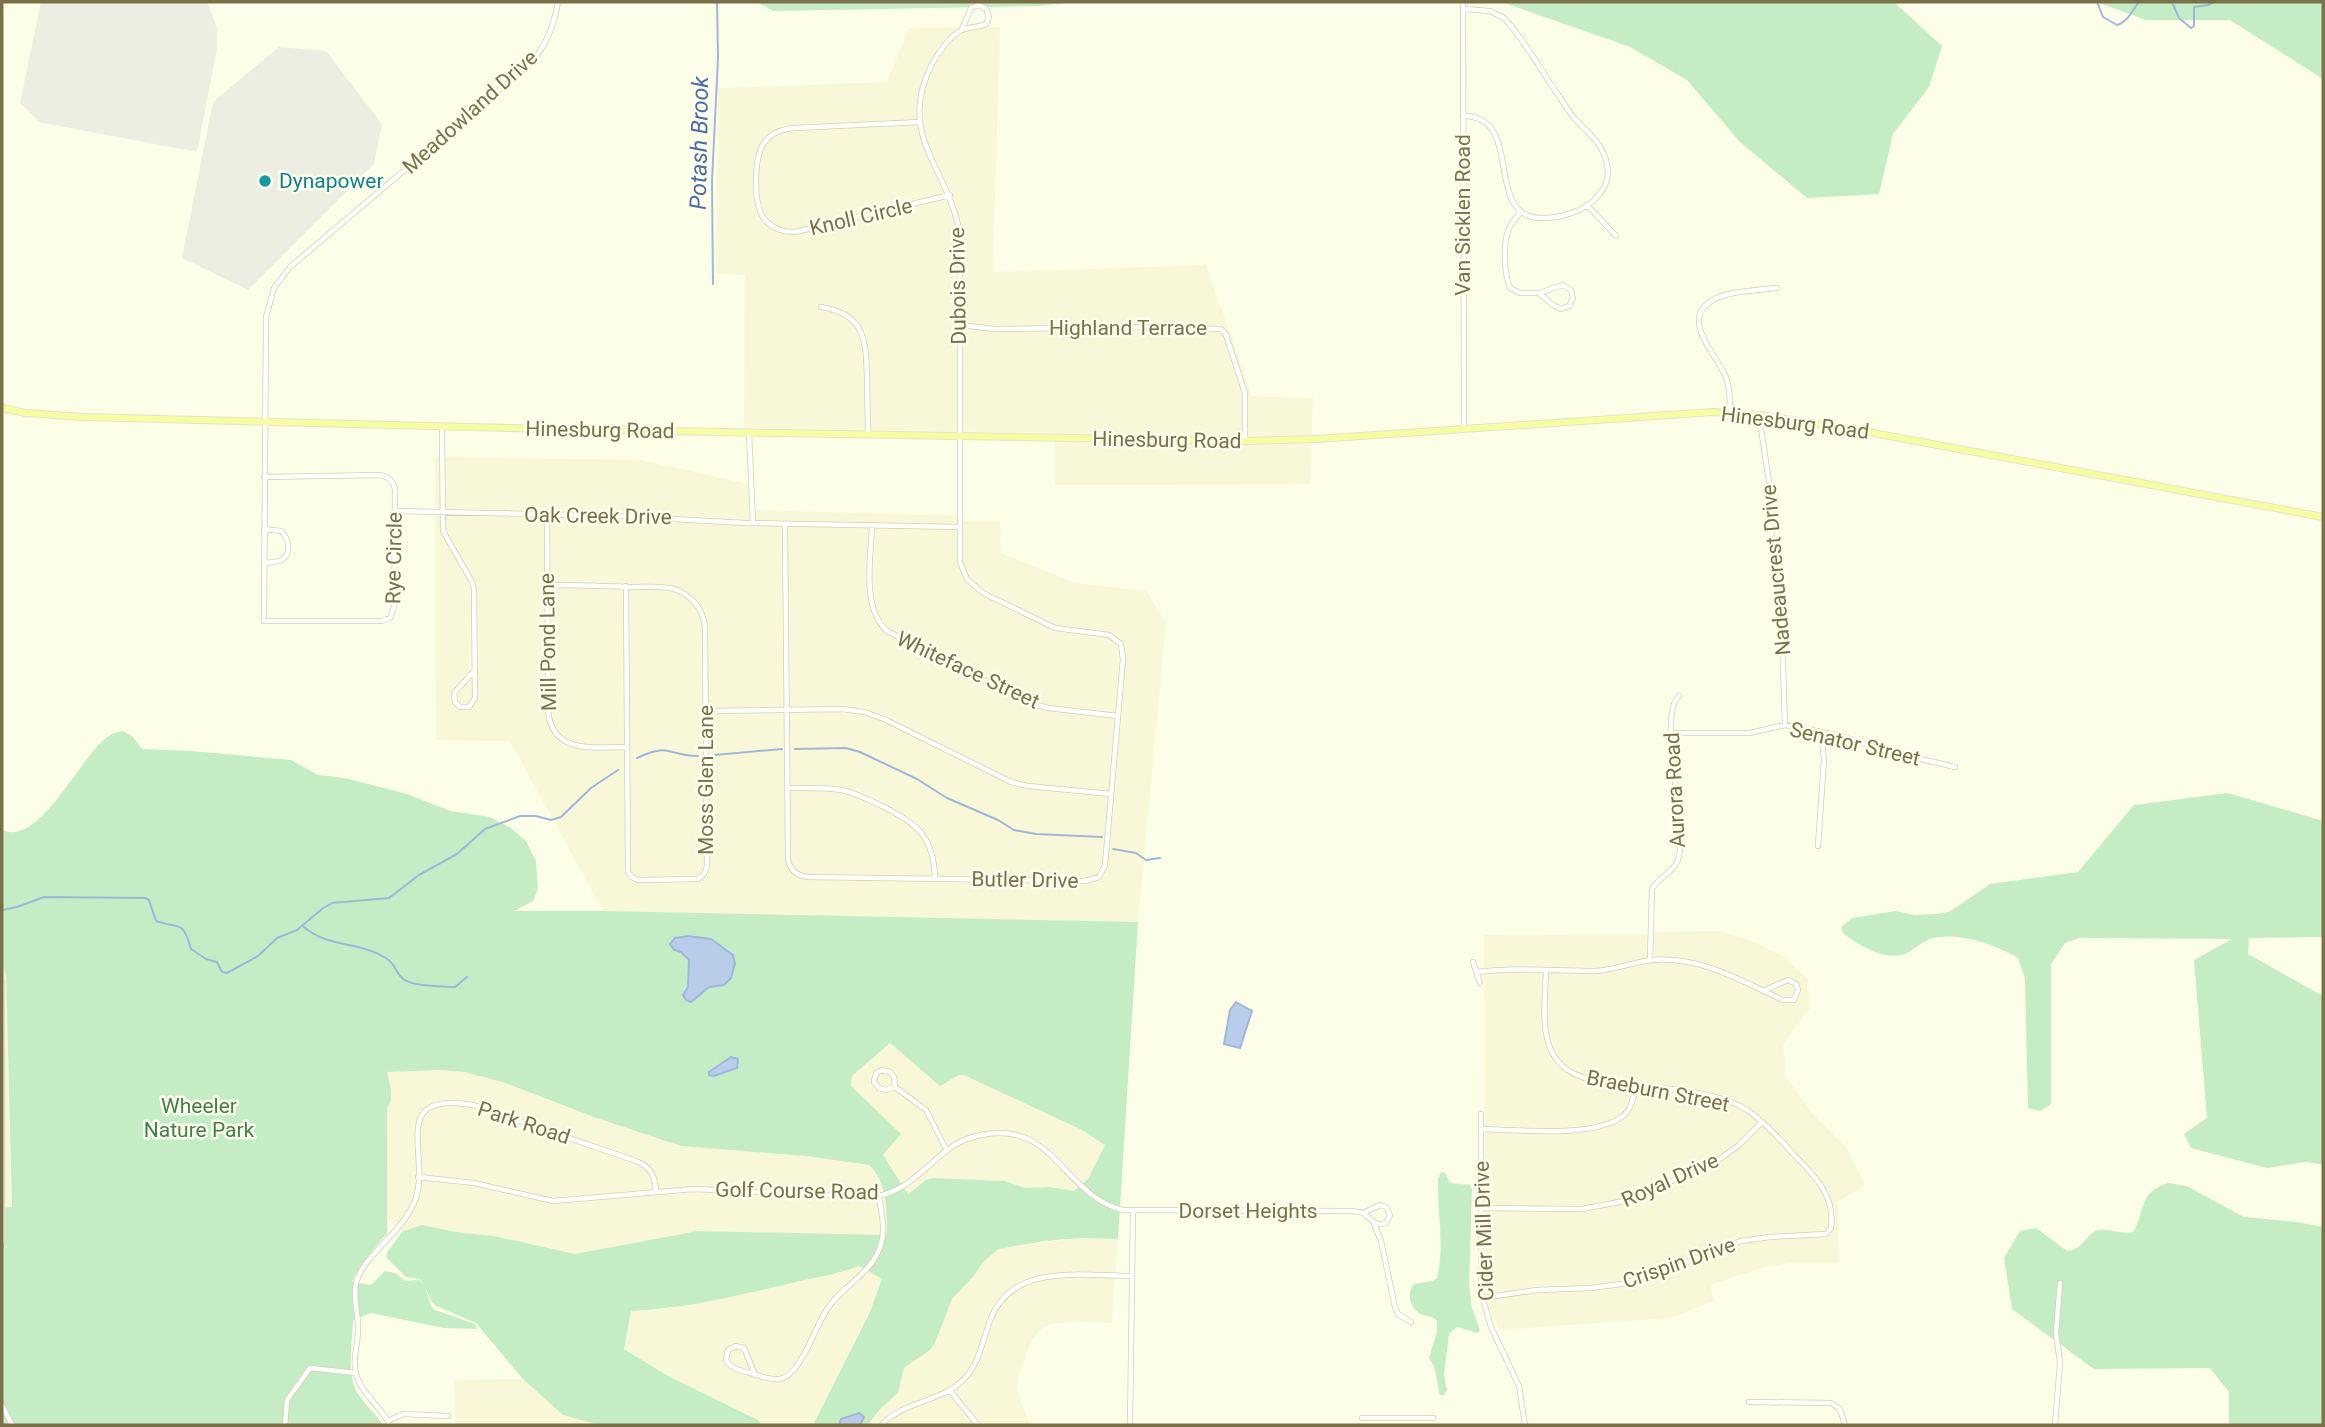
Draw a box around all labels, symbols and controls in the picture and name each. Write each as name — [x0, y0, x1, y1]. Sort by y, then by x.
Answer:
street label: Meadowland Drive — [398, 45, 542, 179]
water label: Potash Brook — [685, 75, 714, 210]
street label: Van Sicklen Road — [1451, 134, 1475, 296]
place label: Dynapower — [279, 169, 384, 193]
marker: Dynapower — [257, 173, 273, 189]
street label: Knoll Circle — [807, 194, 915, 240]
street label: Dubois Drive — [945, 227, 971, 345]
street label: Highland Terrace — [1049, 316, 1207, 340]
street label: Hinesburg Road — [1720, 402, 1870, 444]
street label: Hinesburg Road — [525, 417, 675, 443]
street label: Hinesburg Road — [1092, 427, 1242, 453]
street label: Nadeaucrest Drive — [1757, 484, 1795, 656]
street label: Oak Creek Drive — [524, 503, 672, 529]
street label: Rye Circle — [381, 512, 407, 604]
street label: Mill Pond Lane — [535, 573, 561, 711]
street label: Whiteface Street — [893, 626, 1043, 714]
street label: Moss Glen Lane — [694, 705, 718, 855]
street label: Senator Street — [1788, 717, 1923, 771]
street label: Aurora Road — [1660, 732, 1690, 848]
street label: Butler Drive — [971, 867, 1079, 893]
street label: Braeburn Street — [1585, 1065, 1732, 1117]
park label: Wheeler Nature Park — [144, 1094, 255, 1142]
street label: Park Road — [475, 1097, 573, 1149]
street label: Royal Drive — [1618, 1148, 1722, 1212]
street label: Cider Mill Drive — [1470, 1161, 1498, 1301]
street label: Golf Course Road — [715, 1178, 879, 1204]
street label: Dorset Heights — [1178, 1199, 1318, 1223]
street label: Crispin Drive — [1619, 1233, 1739, 1293]

